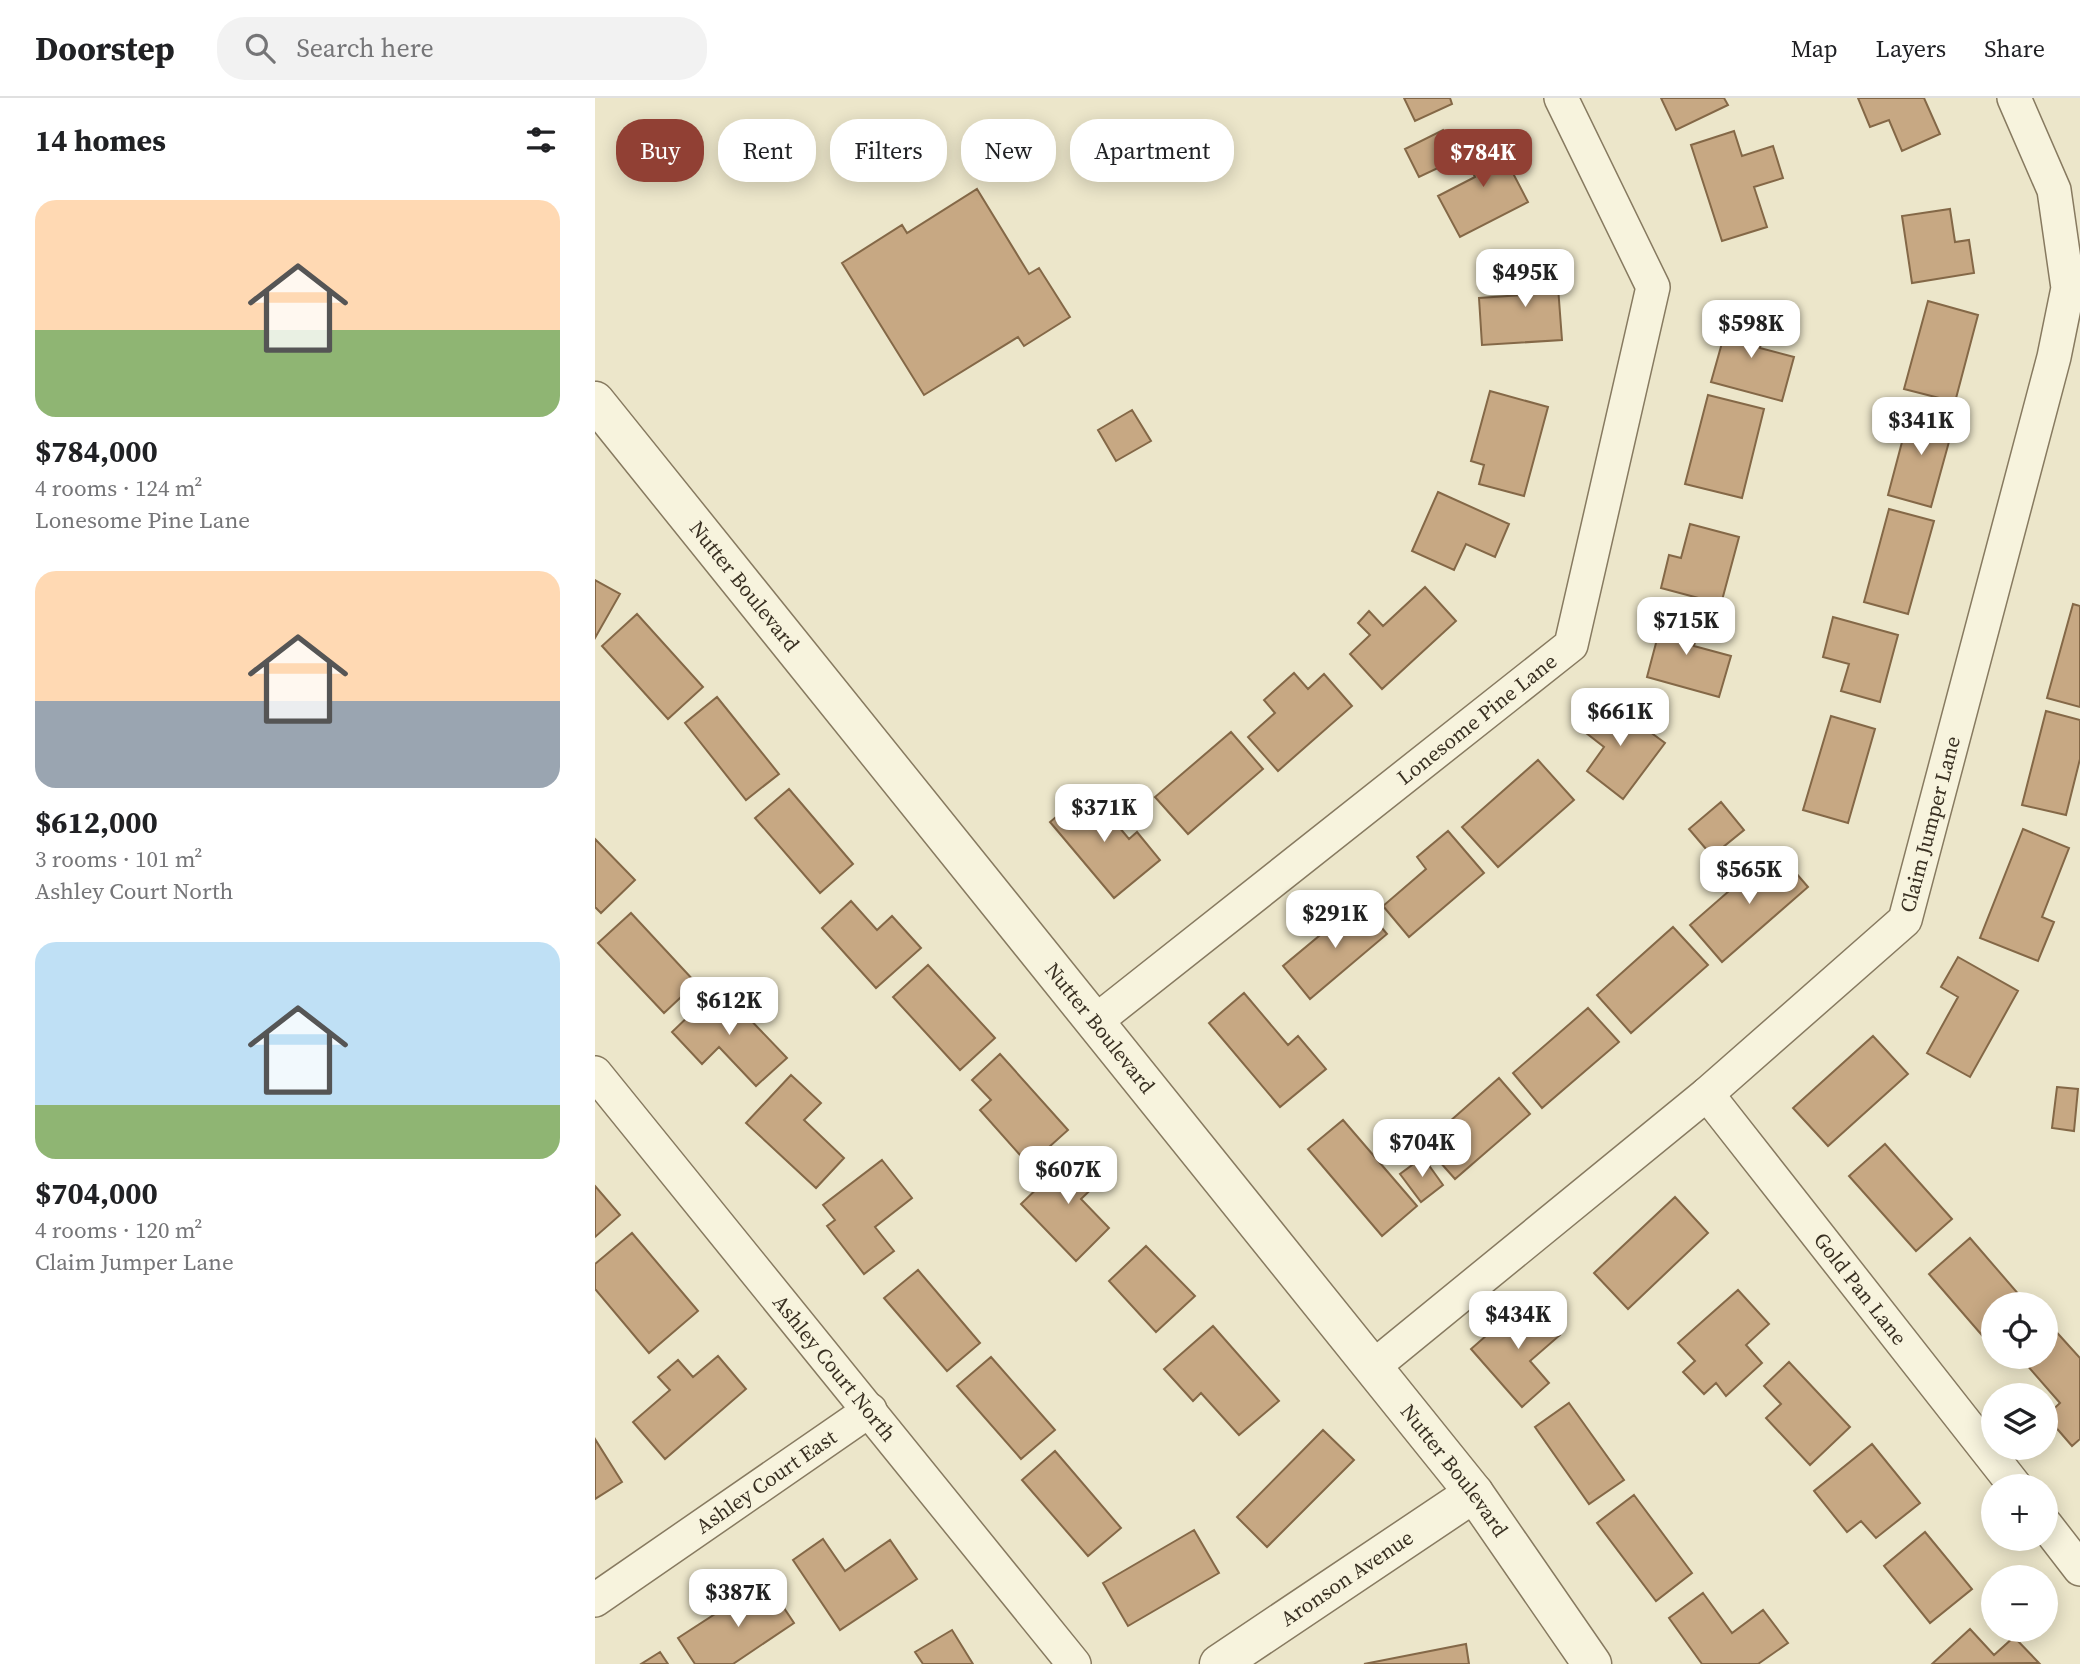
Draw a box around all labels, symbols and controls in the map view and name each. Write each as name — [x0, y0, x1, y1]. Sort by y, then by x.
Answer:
search box — [217, 17, 707, 80]
text: Doorstep — [35, 26, 175, 71]
icon: search — [241, 29, 279, 67]
text: Search here — [297, 30, 434, 66]
text: Map — [1791, 32, 1838, 65]
text: Layers — [1876, 32, 1946, 65]
text: Share — [1984, 32, 2045, 65]
chip: Buy — [616, 119, 704, 182]
chip: Rent — [718, 119, 816, 182]
chip: Filters — [830, 119, 947, 182]
chip: New — [961, 119, 1056, 182]
chip: Apartment — [1070, 119, 1234, 182]
text: 14 homes — [35, 120, 166, 161]
icon: filters — [522, 121, 560, 159]
pin: $784K — [1434, 130, 1532, 189]
text: $784K — [1450, 136, 1516, 168]
icon: home — [235, 245, 361, 371]
pin: $495K — [1476, 250, 1574, 309]
text: $495K — [1492, 256, 1558, 288]
pin: $598K — [1702, 300, 1800, 360]
text: $598K — [1718, 307, 1784, 339]
pin: $341K — [1872, 398, 1970, 457]
text: $341K — [1888, 404, 1954, 436]
text: $784,000 — [35, 431, 158, 472]
text: 4 rooms · 124 m² — [35, 472, 202, 504]
text: Lonesome Pine Lane — [35, 504, 250, 536]
street label: Nutter Boulevard — [683, 514, 806, 658]
pin: $715K — [1637, 598, 1735, 657]
text: $715K — [1653, 604, 1719, 636]
icon: home — [235, 616, 361, 742]
street label: Lonesome Pine Lane — [1391, 647, 1563, 791]
pin: $661K — [1571, 688, 1669, 748]
text: $661K — [1587, 695, 1653, 727]
street label: Claim Jumper Lane — [1893, 733, 1967, 916]
pin: $371K — [1055, 784, 1153, 844]
text: $371K — [1071, 791, 1137, 823]
text: $612,000 — [35, 802, 158, 843]
text: 3 rooms · 101 m² — [35, 843, 202, 875]
pin: $565K — [1700, 846, 1798, 906]
text: $565K — [1716, 853, 1782, 885]
text: Ashley Court North — [35, 875, 233, 907]
pin: $291K — [1286, 890, 1384, 950]
text: $291K — [1302, 897, 1368, 929]
street label: Nutter Boulevard — [1038, 956, 1162, 1099]
pin: $612K — [680, 978, 778, 1037]
text: $612K — [696, 984, 762, 1016]
icon: home — [235, 987, 361, 1113]
pin: $704K — [1373, 1119, 1471, 1179]
text: $704K — [1389, 1126, 1455, 1158]
pin: $607K — [1019, 1146, 1117, 1206]
text: $607K — [1035, 1153, 1101, 1185]
text: $704,000 — [35, 1173, 158, 1214]
text: 4 rooms · 120 m² — [35, 1214, 202, 1246]
street label: Gold Pan Lane — [1807, 1226, 1914, 1351]
text: Claim Jumper Lane — [35, 1246, 234, 1278]
street label: Ashley Court North — [766, 1288, 903, 1447]
pin: $434K — [1469, 1292, 1567, 1351]
map controls — [1981, 1292, 2058, 1642]
button: locate — [1981, 1292, 2058, 1369]
text: $434K — [1485, 1298, 1551, 1330]
button: layers — [1981, 1383, 2058, 1460]
street label: Nutter Boulevard — [1394, 1398, 1515, 1543]
street label: Ashley Court East — [690, 1422, 842, 1540]
button: + — [1981, 1474, 2058, 1551]
street label: Aronson Avenue — [1275, 1523, 1419, 1633]
button: − — [1981, 1565, 2058, 1642]
pin: $387K — [689, 1570, 787, 1629]
text: $387K — [705, 1576, 771, 1608]

